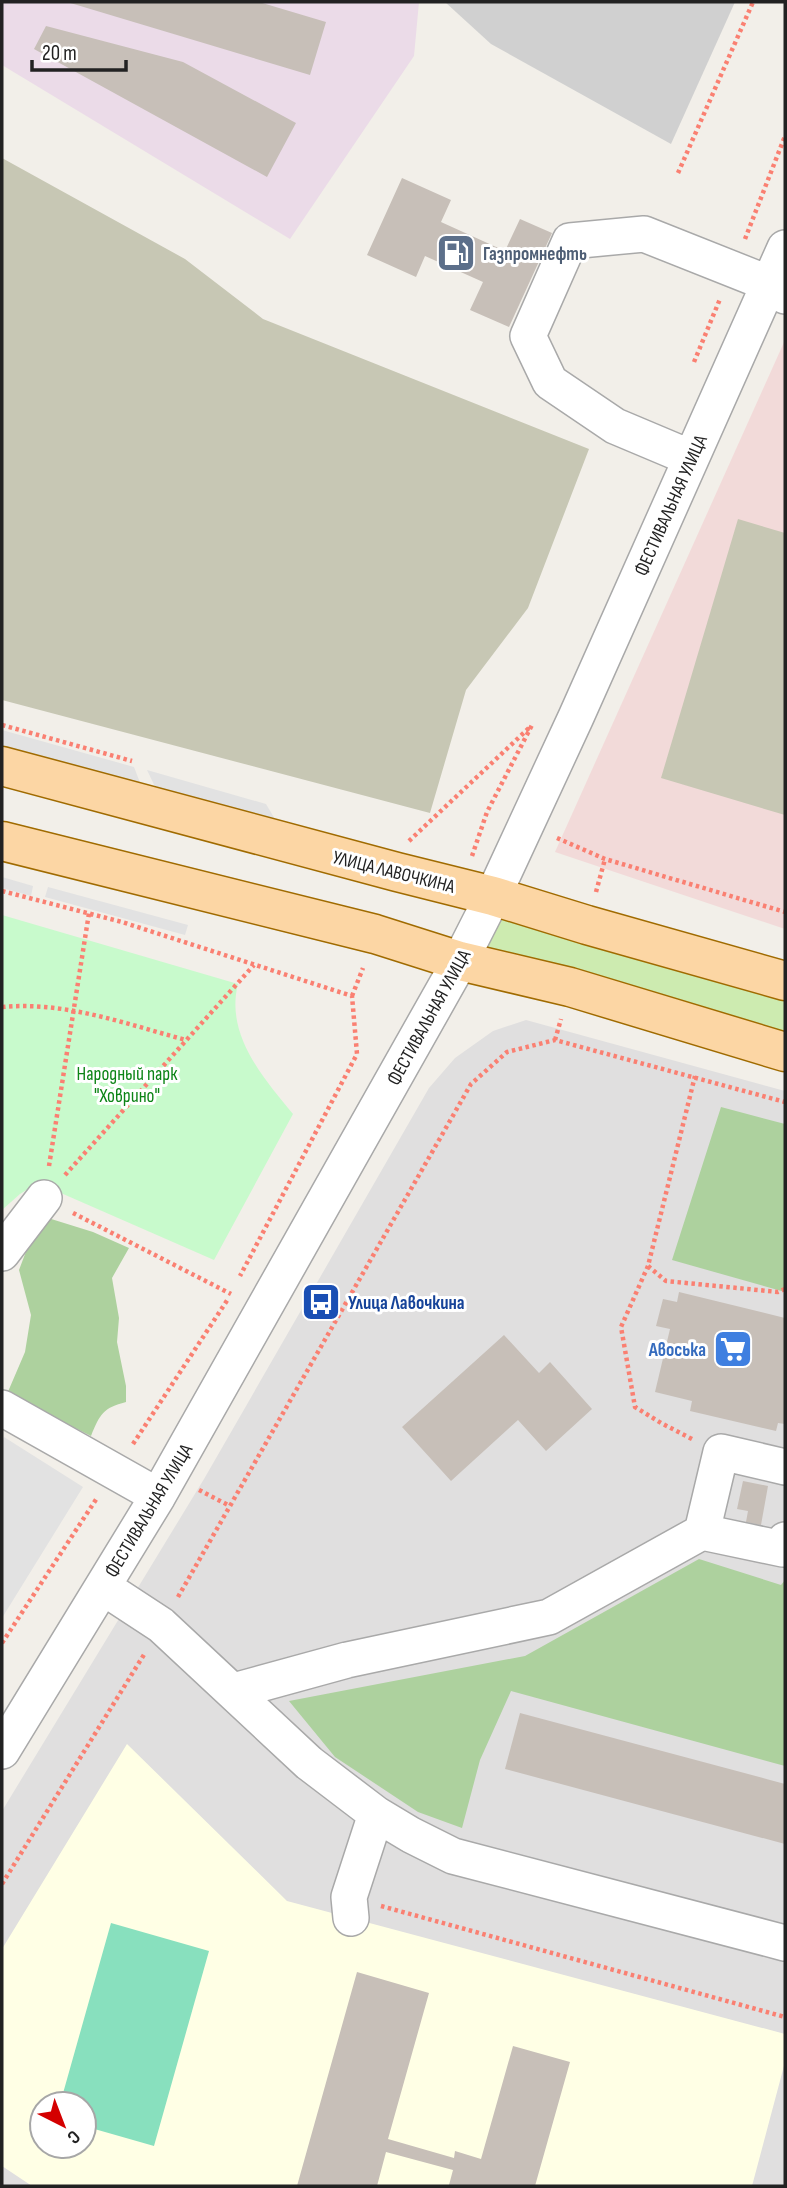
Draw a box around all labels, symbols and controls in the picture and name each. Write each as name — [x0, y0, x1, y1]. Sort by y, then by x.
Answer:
scale bar — [32, 28, 126, 72]
text: 20 m — [42, 41, 77, 66]
fuel station icon: Газпромнефть — [435, 232, 477, 274]
place label: Газпромнефть — [483, 243, 587, 266]
street label: ФЕСТИВАЛЬНАЯ УЛИЦА — [630, 431, 713, 579]
street label: УЛИЦА ЛАВОЧКИНА — [330, 846, 458, 899]
street label: ФЕСТИВАЛЬНАЯ УЛИЦА — [383, 945, 476, 1090]
park label: Народный парк "Ховрино" — [77, 1063, 178, 1108]
bus stop icon: Улица Лавочкина — [300, 1281, 342, 1323]
place label: Улица Лавочкина — [348, 1292, 465, 1315]
supermarket icon: Авоська — [712, 1328, 754, 1370]
place label: Авоська — [648, 1339, 706, 1362]
street label: ФЕСТИВАЛЬНАЯ УЛИЦА — [100, 1439, 199, 1582]
north arrow — [28, 2090, 98, 2160]
text: С — [62, 2125, 85, 2148]

